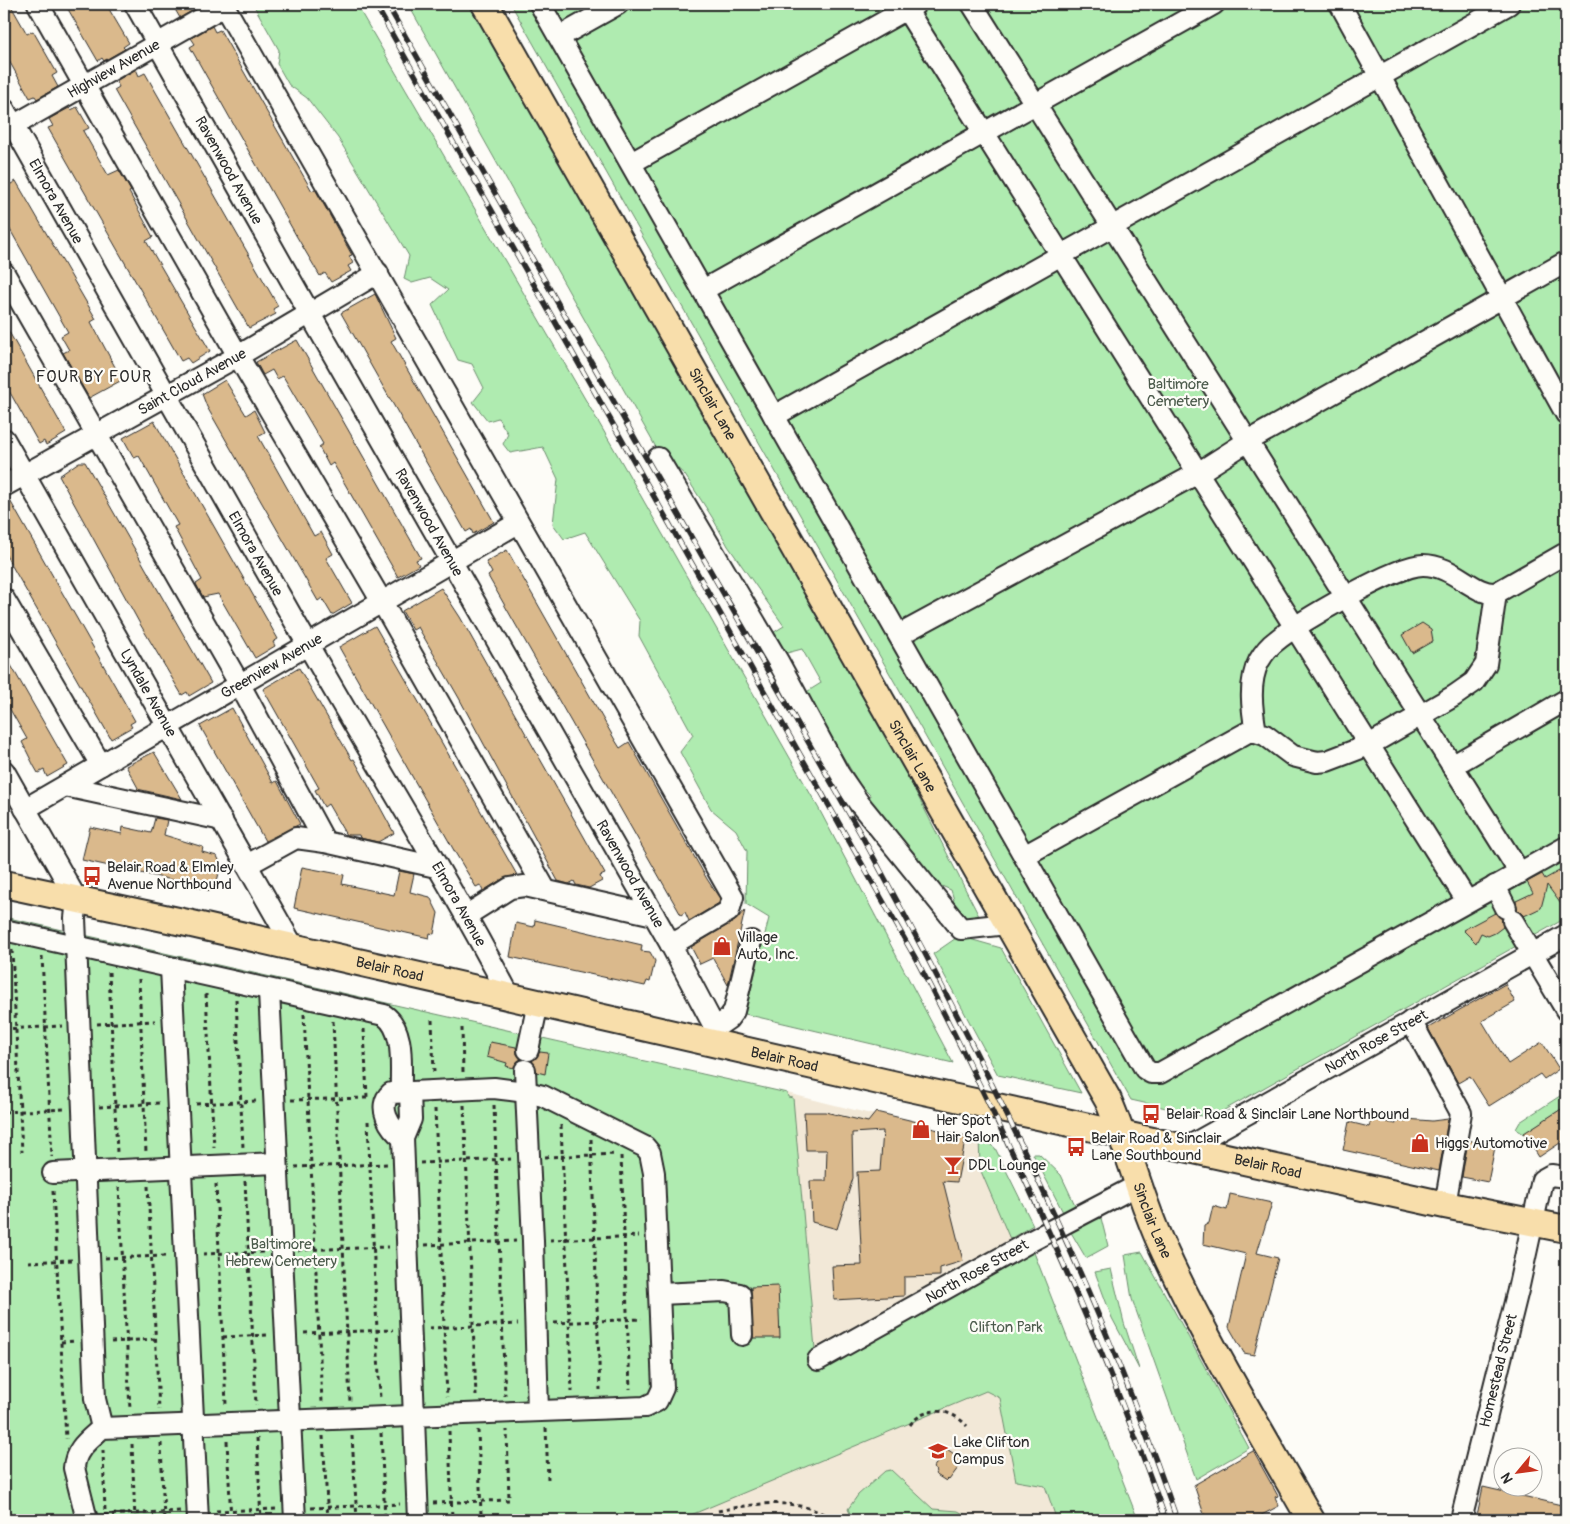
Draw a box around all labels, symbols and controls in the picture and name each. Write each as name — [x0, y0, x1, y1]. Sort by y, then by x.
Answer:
street label: Highview Avenue — [64, 35, 164, 103]
street label: Ravenwood Avenue — [190, 113, 267, 228]
street label: Elmora Avenue — [24, 156, 87, 248]
street label: Saint Cloud Avenue — [135, 344, 250, 420]
street label: Sinclair Lane — [684, 365, 740, 444]
district label: FOUR BY FOUR — [36, 367, 152, 387]
park label: Baltimore Cemetery — [1147, 375, 1210, 411]
street label: Ravenwood Avenue — [390, 465, 467, 580]
street label: Elmora Avenue — [224, 508, 287, 600]
street label: Greenview Avenue — [218, 629, 327, 703]
street label: Lyndale Avenue — [116, 646, 181, 741]
street label: Sinclair Lane — [884, 717, 940, 796]
street label: Ravenwood Avenue — [592, 817, 668, 932]
place label: Belair Road & Elmley Avenue Northbound — [107, 858, 234, 894]
street label: Elmora Avenue — [427, 858, 490, 951]
bus stop icon: Belair Road & Elmley Avenue Northbound — [81, 865, 103, 887]
place label: Village Auto, Inc. — [737, 928, 798, 964]
shop icon: Village Auto, Inc. — [711, 935, 733, 957]
street label: Belair Road — [354, 953, 425, 987]
street label: North Rose Street — [1322, 1005, 1432, 1078]
street label: Belair Road — [749, 1043, 820, 1077]
bus stop icon: Belair Road & Sinclair Lane Northbound — [1140, 1103, 1162, 1125]
place label: Belair Road & Sinclair Lane Northbound — [1166, 1105, 1409, 1124]
place label: Her Spot Hair Salon — [936, 1111, 999, 1147]
shop icon: Her Spot Hair Salon — [910, 1118, 932, 1140]
place label: Belair Road & Sinclair Lane Southbound — [1091, 1129, 1222, 1165]
shop icon: Higgs Automotive — [1409, 1132, 1431, 1154]
place label: Higgs Automotive — [1435, 1134, 1548, 1153]
bus stop icon: Belair Road & Sinclair Lane Southbound — [1065, 1136, 1087, 1158]
street label: Belair Road — [1232, 1150, 1303, 1183]
bar icon: DDL Lounge — [942, 1154, 964, 1176]
place label: DDL Lounge — [968, 1156, 1047, 1175]
street label: Sinclair Lane — [1128, 1180, 1176, 1262]
park label: Baltimore Hebrew Cemetery — [225, 1235, 338, 1271]
street label: North Rose Street — [922, 1235, 1033, 1308]
street label: Homestead Street — [1475, 1311, 1522, 1429]
park label: Clifton Park — [969, 1318, 1044, 1337]
place label: Lake Clifton Campus — [953, 1433, 1029, 1469]
school or university icon: Lake Clifton Campus — [927, 1440, 949, 1462]
north arrow — [1492, 1446, 1542, 1496]
text: N — [1497, 1470, 1517, 1486]

